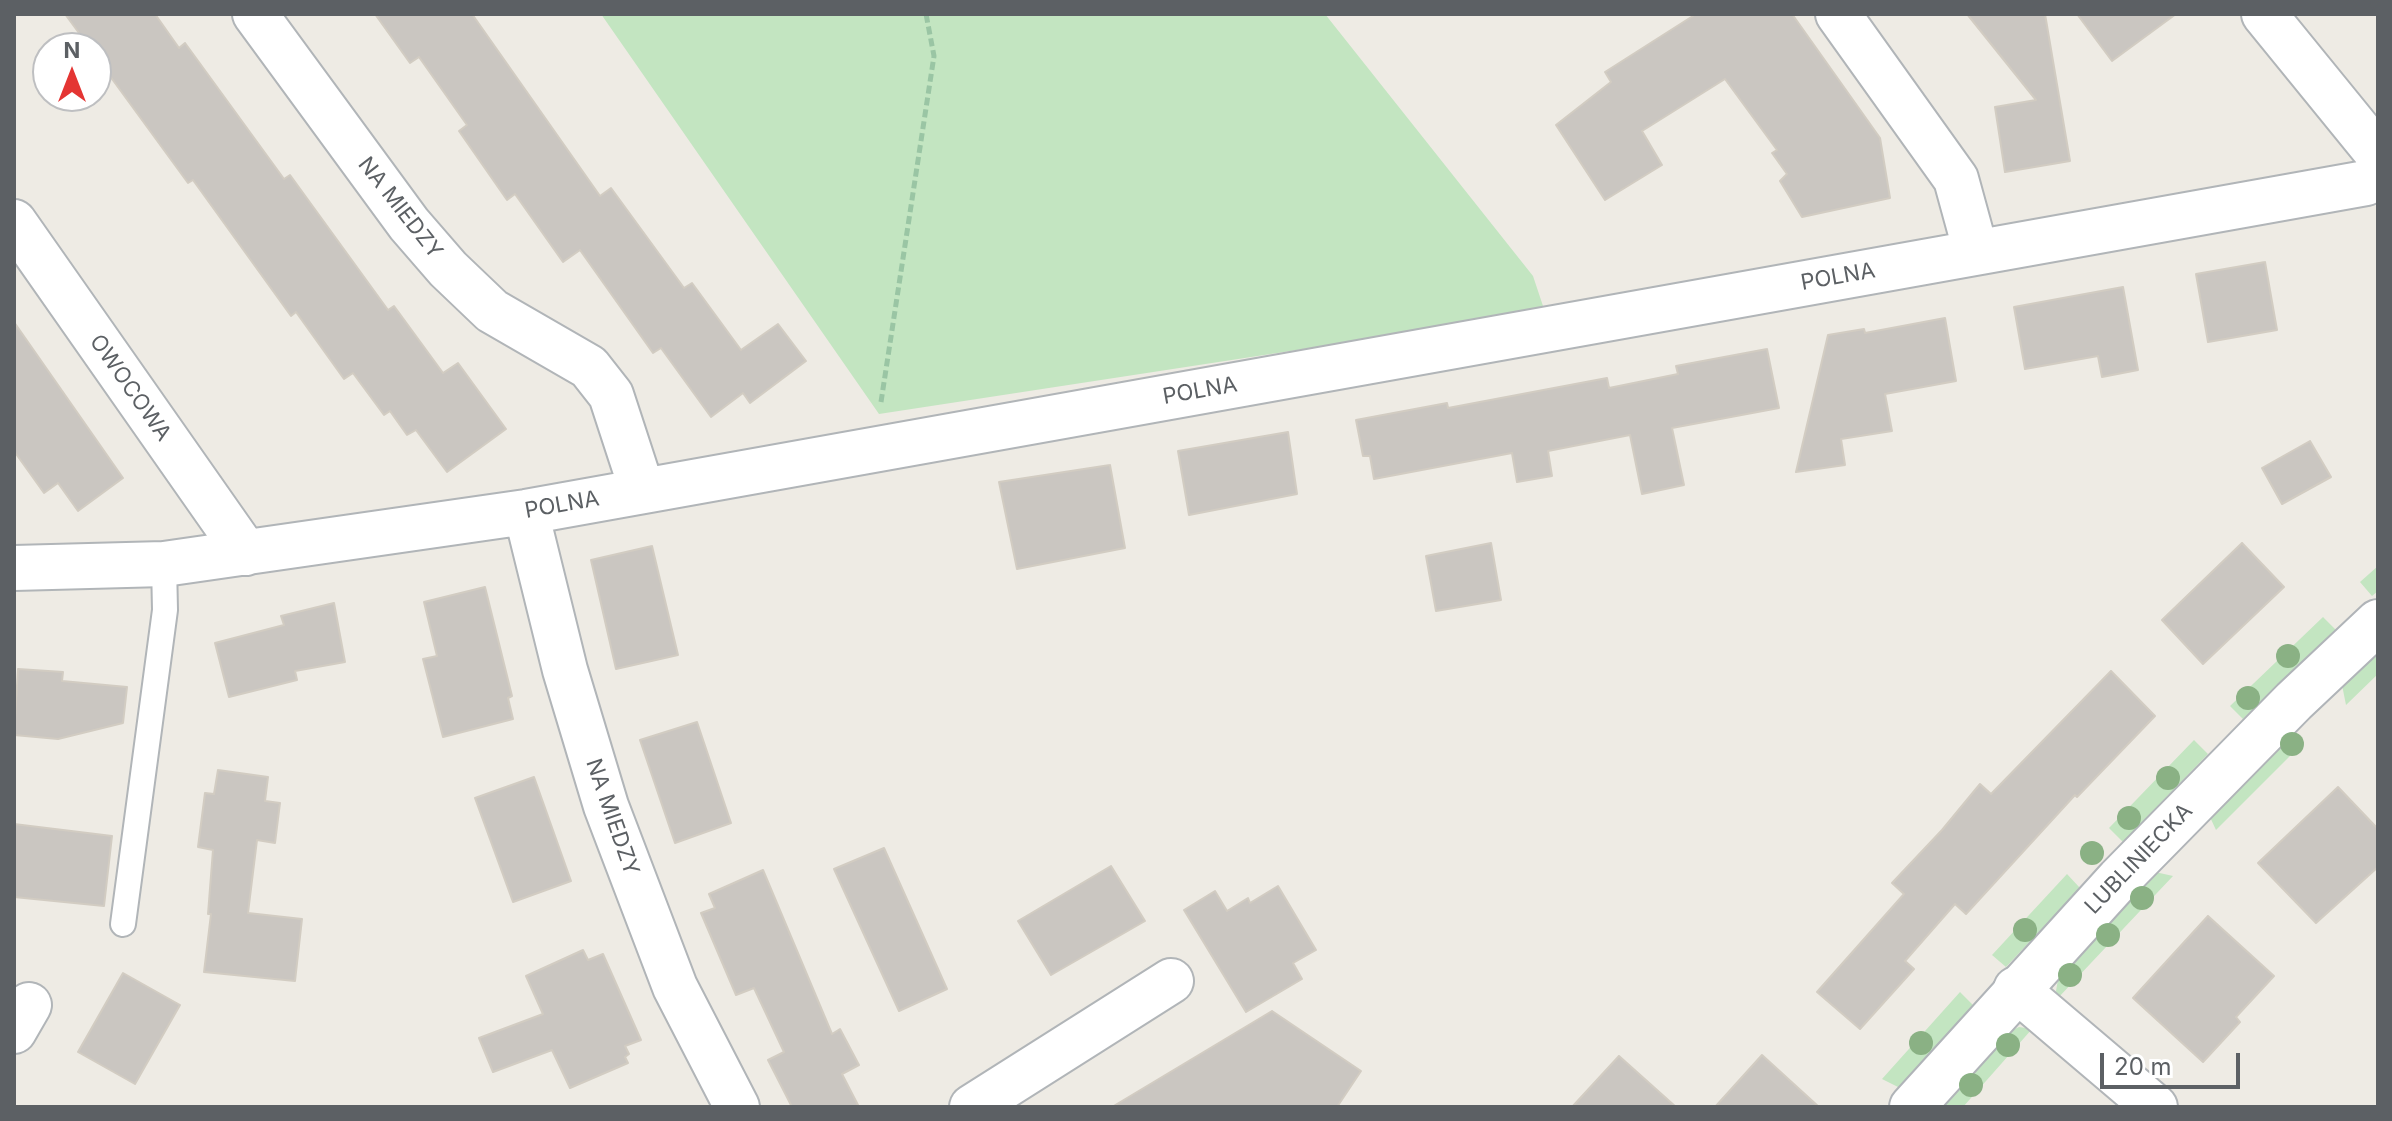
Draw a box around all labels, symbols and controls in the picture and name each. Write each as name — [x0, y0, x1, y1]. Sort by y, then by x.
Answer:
north arrow — [32, 32, 112, 112]
text: N — [64, 37, 80, 63]
street label: NA MIEDZY — [352, 152, 448, 264]
street label: POLNA — [1799, 257, 1877, 297]
street label: OWOCOWA — [84, 330, 176, 446]
street label: POLNA — [1161, 371, 1239, 411]
street label: POLNA — [523, 485, 601, 525]
street label: NA MIEDZY — [580, 755, 644, 879]
street label: LUBLINIECKA — [2080, 798, 2198, 920]
scale bar — [2104, 1037, 2244, 1087]
text: 20 m — [2114, 1052, 2172, 1081]

